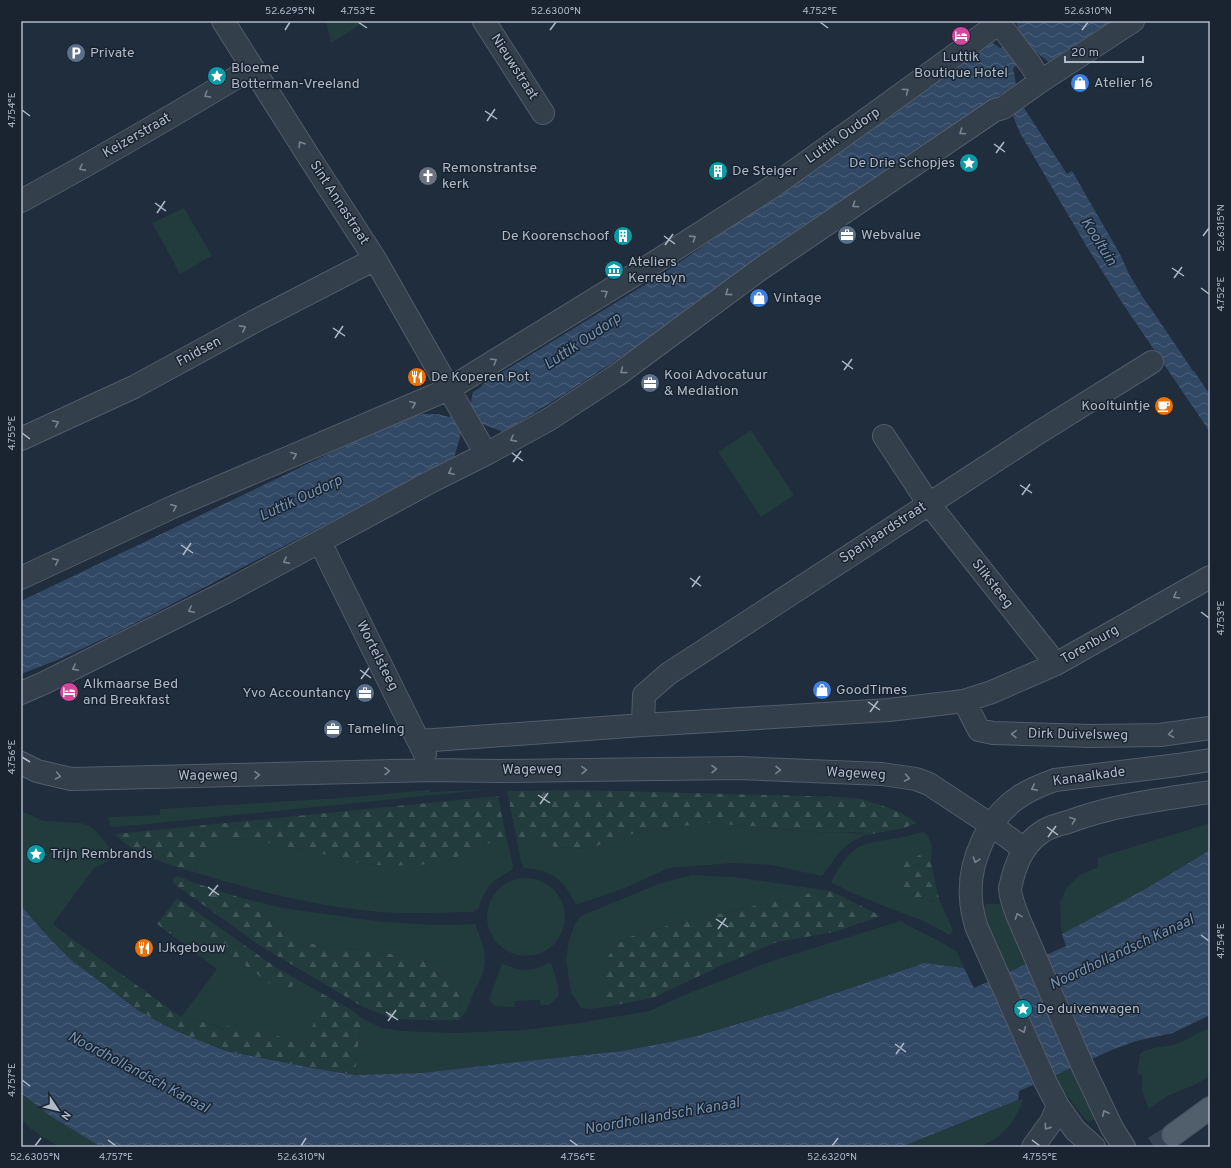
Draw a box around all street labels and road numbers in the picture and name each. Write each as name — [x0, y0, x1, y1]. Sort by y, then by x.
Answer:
street label: Nieuwstraat — [486, 31, 542, 103]
street label: Luttik Oudorp — [802, 104, 884, 168]
street label: Keizerstraat — [100, 110, 174, 162]
street label: Sint Annastraat — [306, 158, 372, 248]
street label: Fnidsen — [174, 333, 224, 371]
street label: Spanjaardstraat — [836, 499, 930, 567]
street label: Sliksteeg — [968, 556, 1016, 612]
street label: Wortelsteeg — [352, 618, 402, 694]
street label: Torenburg — [1058, 622, 1122, 668]
street label: Dirk Duivelsweg — [1028, 726, 1128, 744]
street label: Wageweg — [502, 761, 562, 779]
street label: Kanaalkade — [1052, 763, 1126, 791]
street label: Wageweg — [826, 764, 886, 784]
street label: Wageweg — [178, 767, 238, 785]

